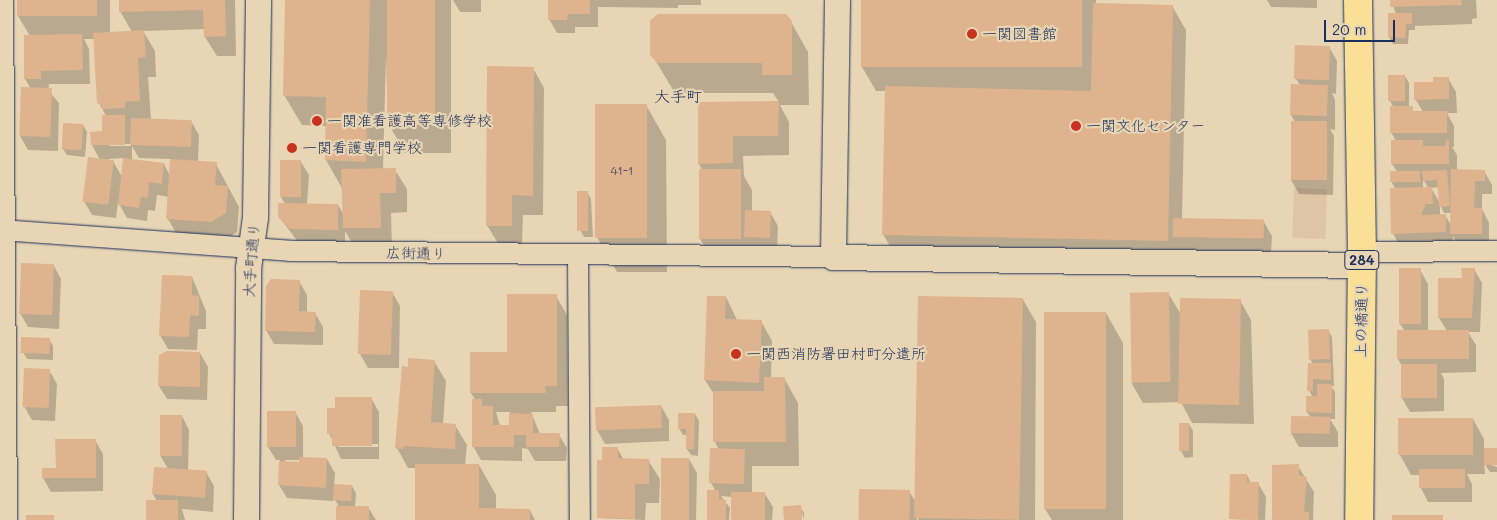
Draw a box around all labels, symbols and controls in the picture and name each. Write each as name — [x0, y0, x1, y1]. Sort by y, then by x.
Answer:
scale bar — [1327, 10, 1398, 42]
text: 20 m — [1332, 19, 1366, 39]
place label: 一関図書館 — [982, 25, 1057, 43]
marker: 一関図書館 — [966, 28, 978, 40]
district label: 大手町 — [654, 86, 702, 106]
place label: 一関准看護高等専修学校 — [327, 112, 492, 130]
marker: 一関准看護高等専修学校 — [311, 115, 323, 127]
place label: 一関文化センター — [1086, 117, 1206, 135]
marker: 一関文化センター — [1070, 120, 1082, 132]
place label: 一関看護専門学校 — [302, 139, 422, 157]
marker: 一関看護専門学校 — [286, 142, 298, 154]
house number: 41-1 — [611, 164, 633, 178]
street label: 大手町通り — [239, 222, 263, 298]
street label: 広街通り — [386, 243, 446, 263]
road number: 284 — [1343, 248, 1381, 272]
street label: 上の橋通り — [1351, 282, 1371, 358]
place label: 一関西消防署田村町分遣所 — [746, 345, 926, 363]
marker: 一関西消防署田村町分遣所 — [730, 348, 742, 360]

